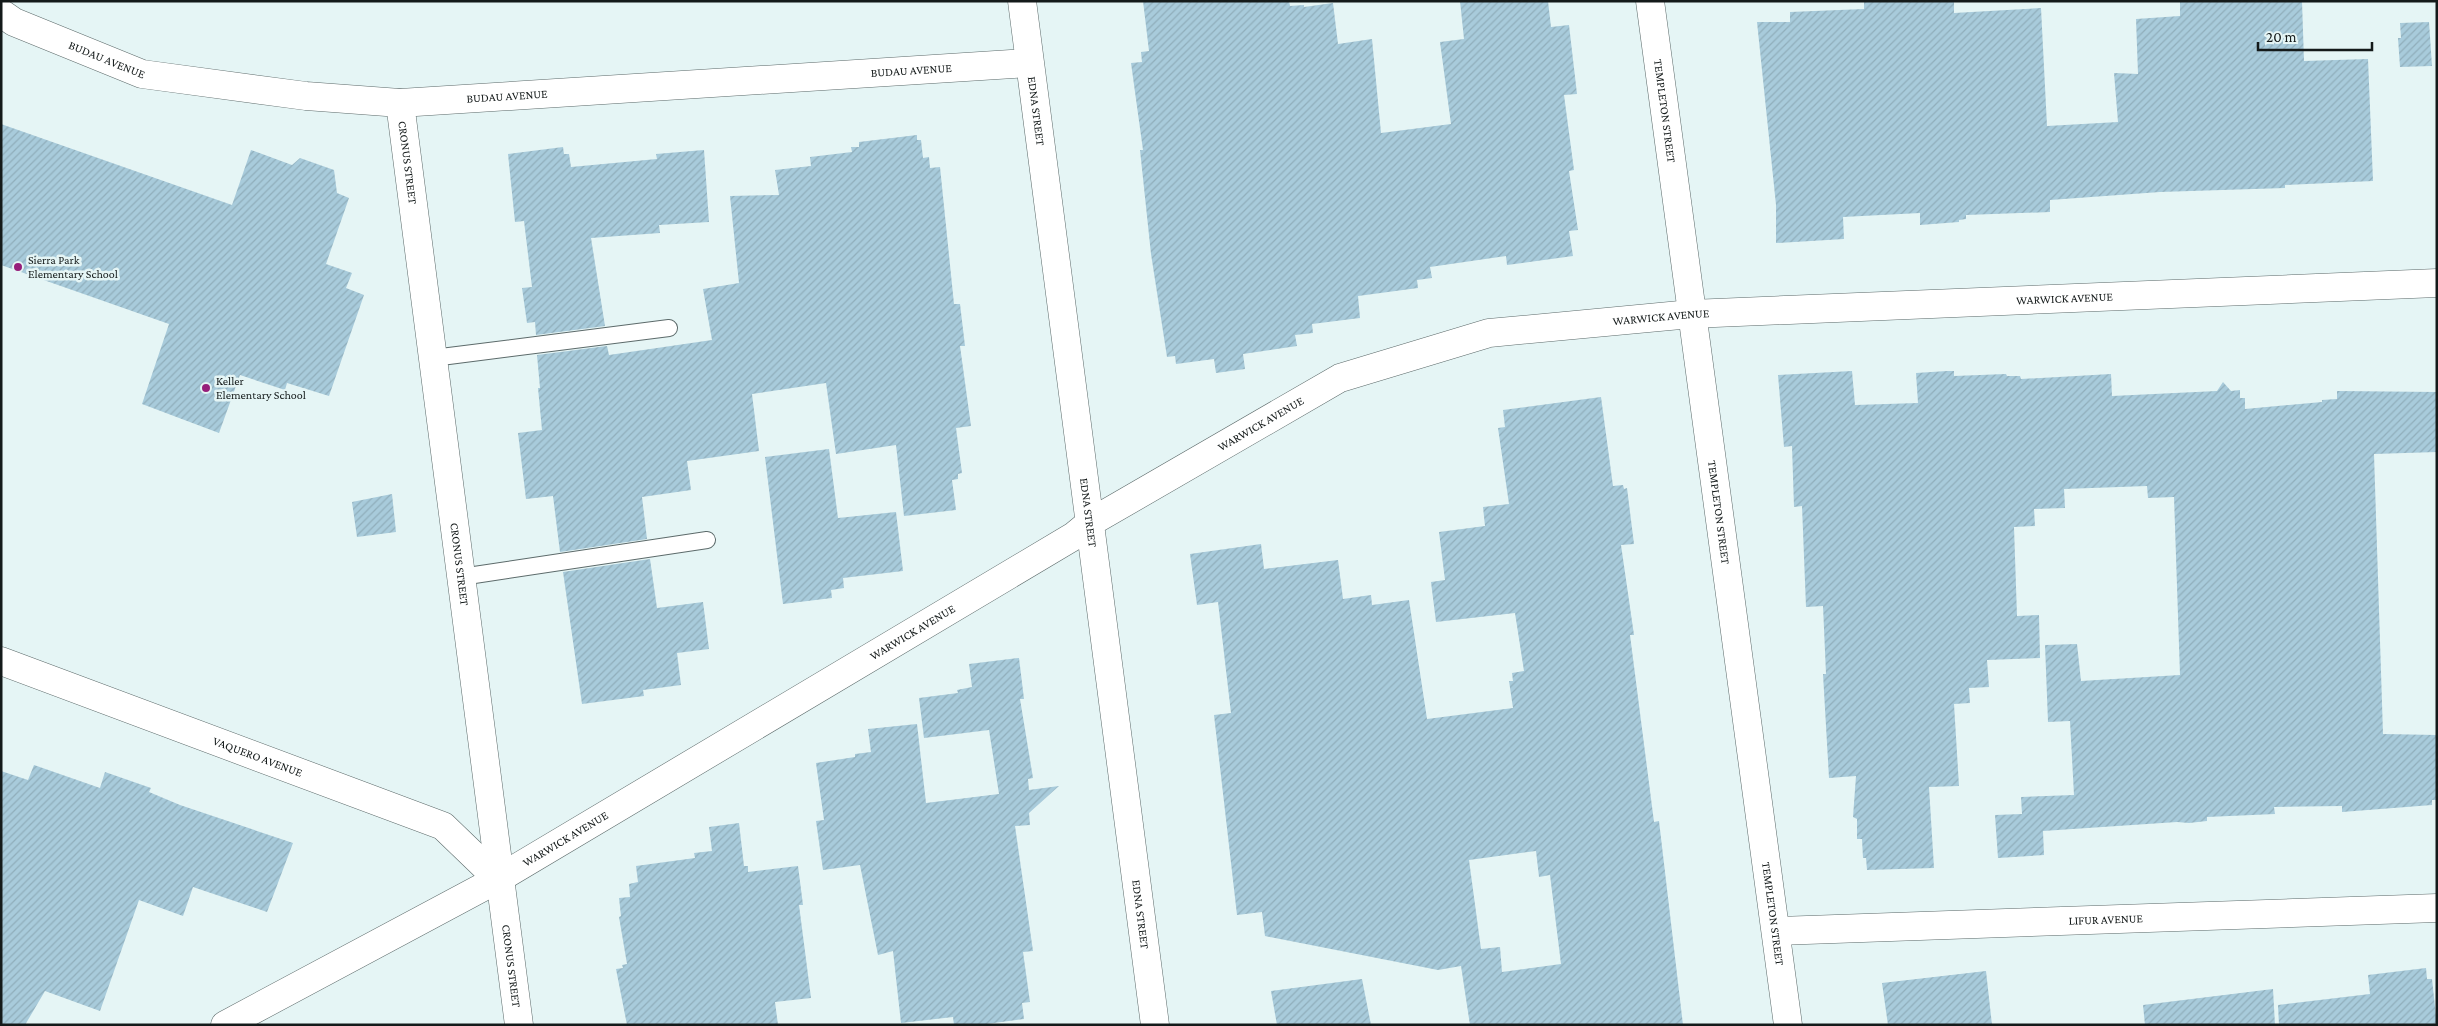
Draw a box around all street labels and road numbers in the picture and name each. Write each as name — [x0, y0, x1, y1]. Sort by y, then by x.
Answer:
street label: BUDAU AVENUE — [67, 38, 148, 82]
street label: TEMPLETON STREET — [1651, 58, 1679, 164]
street label: BUDAU AVENUE — [870, 61, 953, 80]
street label: EDNA STREET — [1025, 76, 1048, 147]
street label: BUDAU AVENUE — [466, 87, 549, 106]
street label: CRONUS STREET — [395, 120, 420, 205]
street label: WARWICK AVENUE — [2016, 289, 2114, 307]
street label: WARWICK AVENUE — [1612, 306, 1710, 328]
street label: WARWICK AVENUE — [1215, 393, 1307, 454]
street label: TEMPLETON STREET — [1705, 460, 1733, 566]
street label: EDNA STREET — [1077, 477, 1100, 549]
street label: CRONUS STREET — [447, 522, 472, 607]
street label: WARWICK AVENUE — [867, 601, 958, 663]
street label: VAQUERO AVENUE — [211, 734, 305, 780]
street label: WARWICK AVENUE — [520, 808, 611, 870]
street label: TEMPLETON STREET — [1759, 861, 1787, 967]
street label: EDNA STREET — [1129, 879, 1152, 950]
street label: LIFUR AVENUE — [2068, 911, 2144, 928]
street label: CRONUS STREET — [499, 924, 524, 1009]

